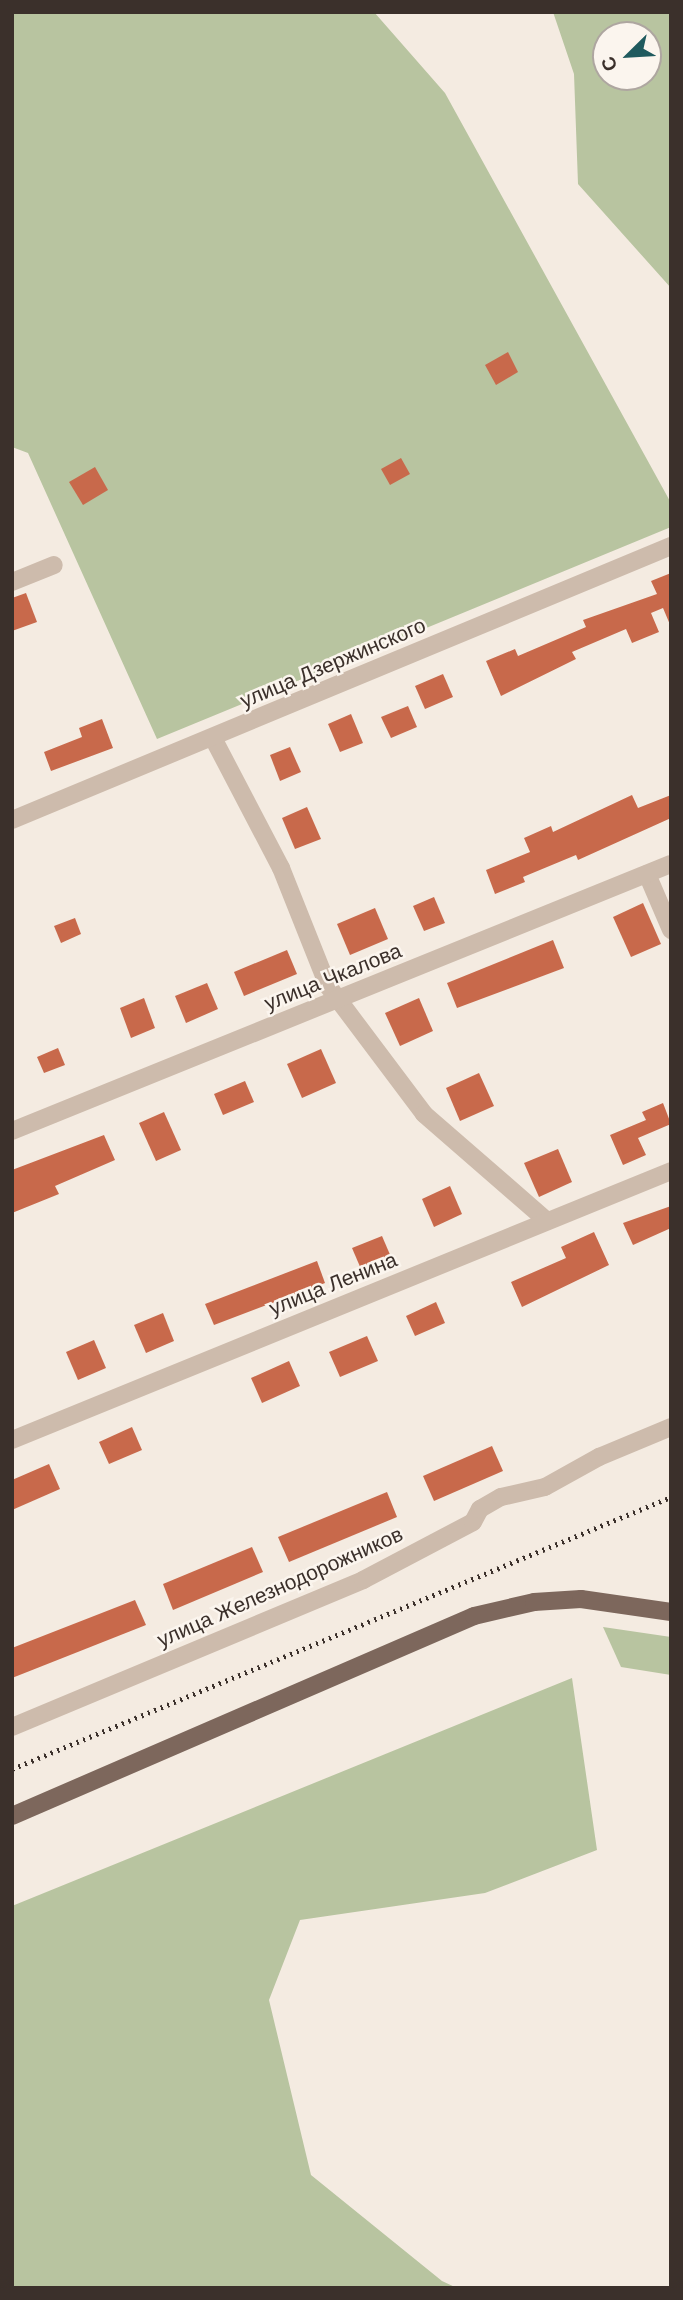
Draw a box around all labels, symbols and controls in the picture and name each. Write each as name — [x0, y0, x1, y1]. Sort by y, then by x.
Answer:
north arrow — [592, 21, 662, 91]
text: С — [597, 53, 622, 74]
street label: улица Дзержинского — [236, 613, 430, 713]
street label: улица Чкалова — [261, 938, 405, 1016]
street label: улица Ленина — [265, 1247, 401, 1321]
street label: улица Железнодорожников — [153, 1521, 407, 1653]

